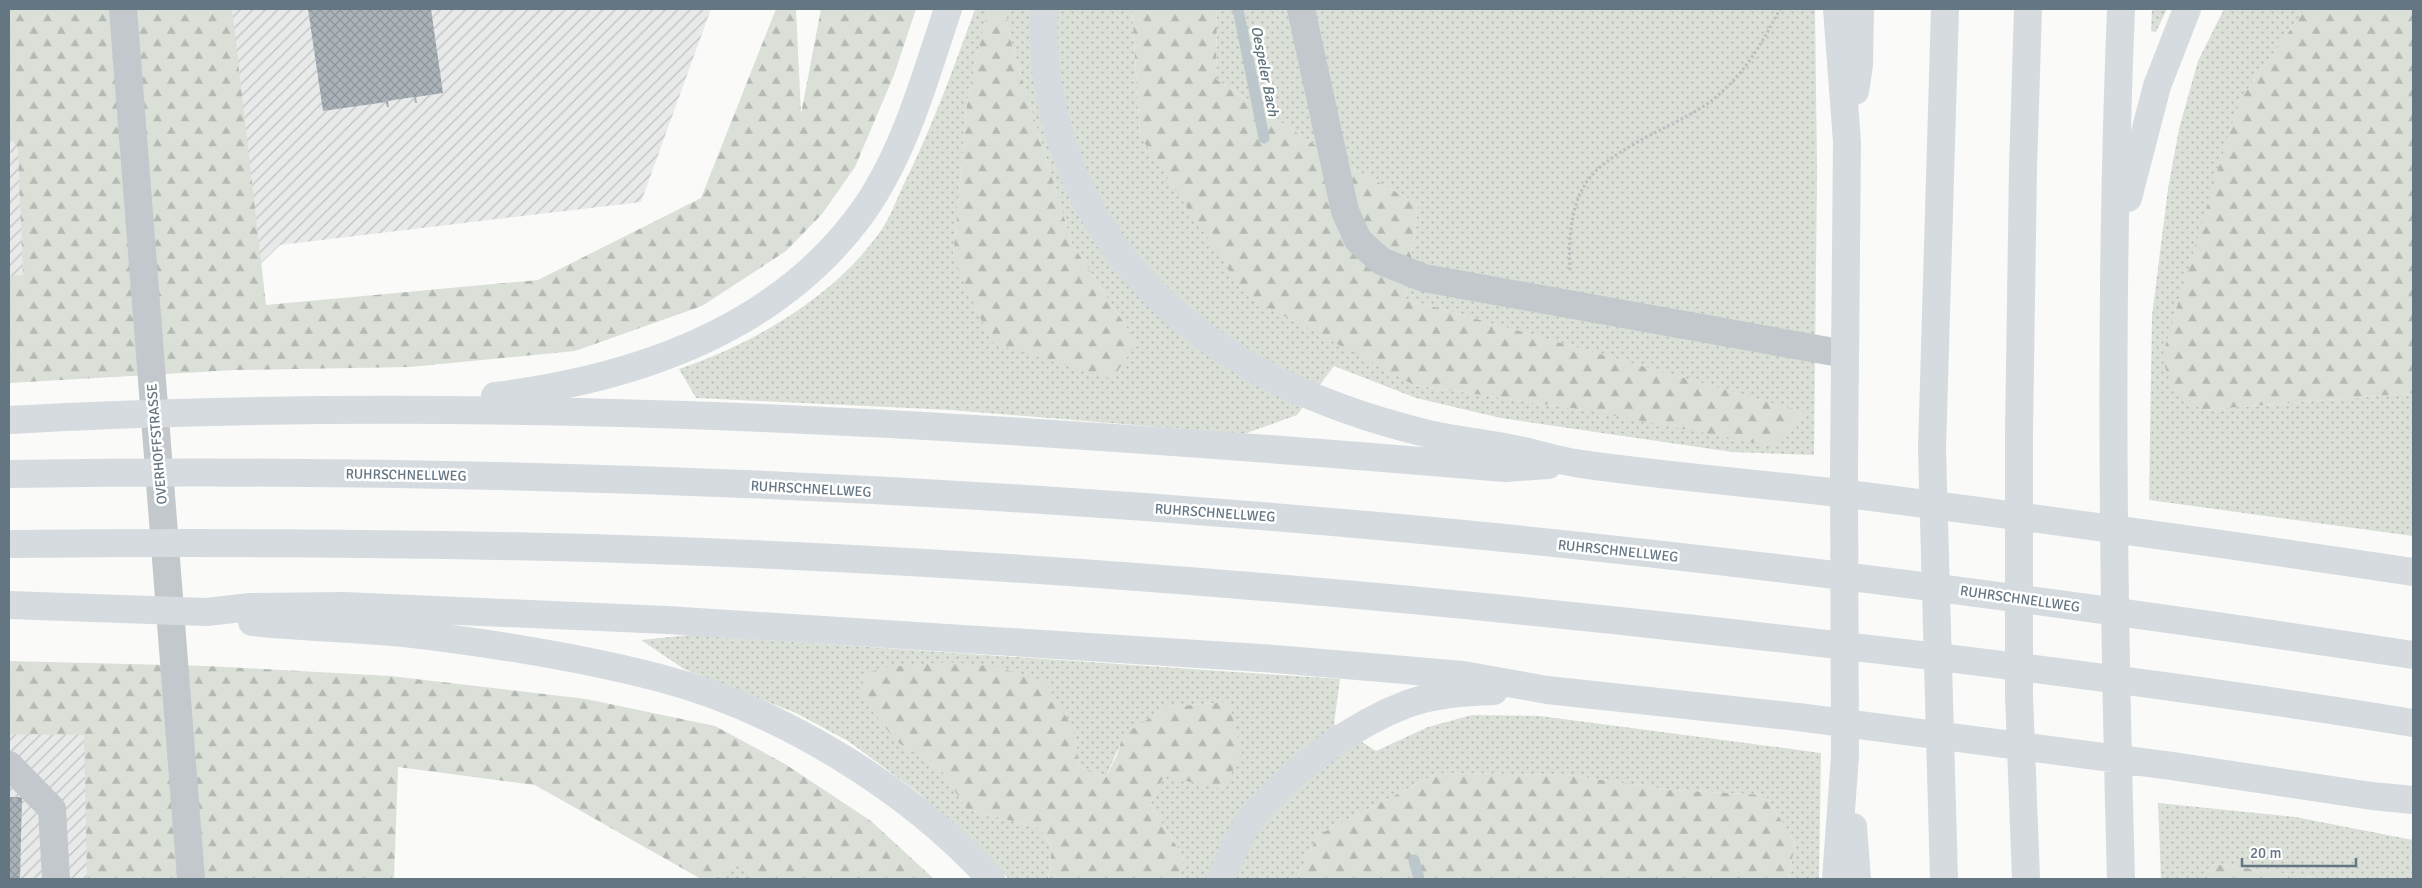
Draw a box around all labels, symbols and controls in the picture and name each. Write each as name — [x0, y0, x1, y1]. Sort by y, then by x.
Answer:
water label: Oespeler Bach — [1247, 24, 1283, 119]
street label: OVERHOFFSTRASSE — [143, 383, 171, 505]
street label: RUHRSCHNELLWEG — [345, 465, 467, 485]
street label: RUHRSCHNELLWEG — [750, 477, 872, 501]
street label: RUHRSCHNELLWEG — [1154, 500, 1276, 526]
street label: RUHRSCHNELLWEG — [1557, 536, 1679, 566]
street label: RUHRSCHNELLWEG — [1959, 582, 2081, 616]
scale bar — [2242, 836, 2356, 868]
text: 20 m — [2250, 844, 2281, 862]

